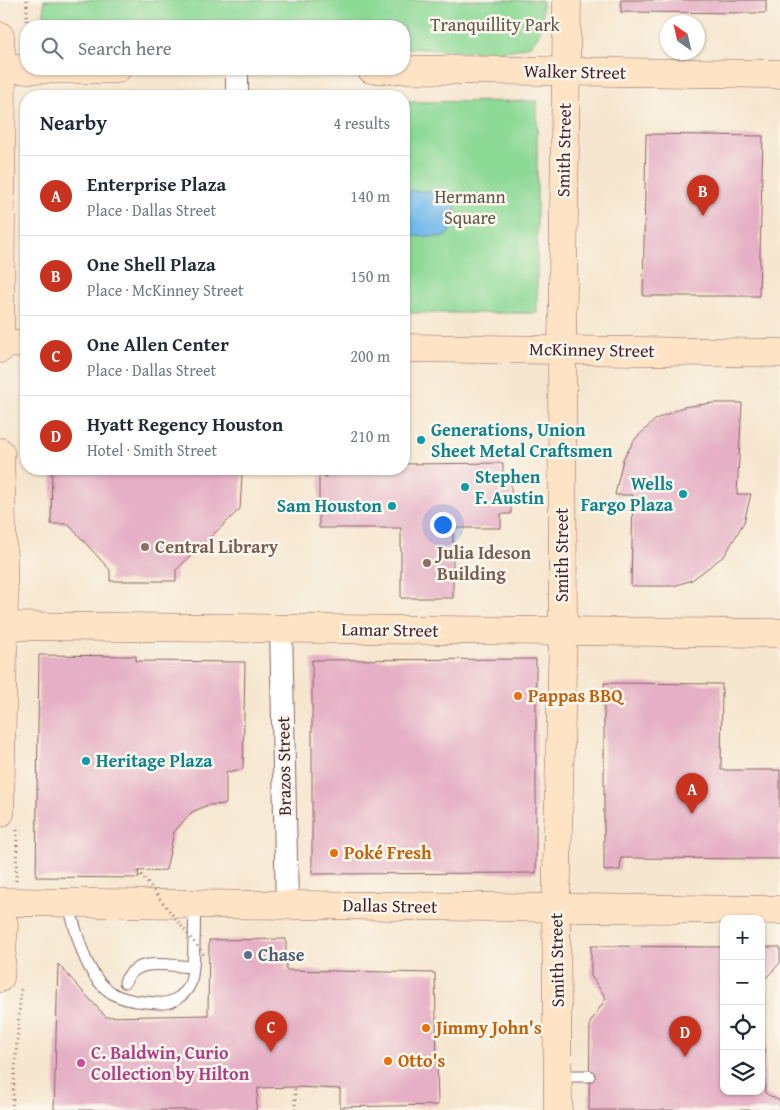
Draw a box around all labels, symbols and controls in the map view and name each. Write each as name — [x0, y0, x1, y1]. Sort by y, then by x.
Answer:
park label: Tranquillity Park — [430, 11, 561, 38]
north arrow — [660, 15, 705, 60]
search box — [20, 20, 410, 75]
icon: search — [38, 34, 66, 62]
text: Search here — [78, 34, 172, 62]
street label: Walker Street — [524, 57, 627, 86]
street label: Smith Street — [549, 102, 578, 197]
text: Nearby — [40, 107, 107, 138]
text: 4 results — [333, 111, 390, 135]
text: Enterprise Plaza — [87, 170, 226, 198]
pin: B — [687, 175, 719, 216]
park label: Hermann Square — [434, 183, 506, 231]
text: A — [51, 184, 61, 208]
text: 140 m — [350, 184, 390, 208]
text: Place · Dallas Street — [87, 198, 216, 222]
text: One Shell Plaza — [87, 250, 216, 278]
text: B — [51, 264, 61, 288]
text: 150 m — [350, 264, 390, 288]
text: Place · McKinney Street — [87, 278, 244, 302]
text: One Allen Center — [87, 330, 229, 358]
street label: McKinney Street — [529, 335, 656, 364]
text: C — [51, 344, 61, 368]
text: 200 m — [350, 344, 390, 368]
text: Place · Dallas Street — [87, 358, 216, 382]
text: Hyatt Regency Houston — [87, 410, 283, 438]
place label: Generations, Union Sheet Metal Craftsmen — [431, 416, 613, 464]
text: D — [51, 424, 61, 448]
text: 210 m — [350, 424, 390, 448]
marker: Generations, Union Sheet Metal Craftsmen — [415, 434, 427, 446]
text: Hotel · Smith Street — [87, 438, 217, 462]
place label: Stephen F. Austin — [475, 463, 545, 511]
place label: Wells Fargo Plaza — [581, 470, 674, 518]
marker: Stephen F. Austin — [459, 481, 471, 493]
marker: Wells Fargo Plaza — [677, 488, 689, 500]
place label: Sam Houston — [277, 492, 382, 519]
marker: Sam Houston — [386, 500, 398, 512]
street label: Smith Street — [548, 507, 575, 602]
your location — [430, 512, 456, 538]
place label: Central Library — [155, 533, 279, 560]
place label: Julia Ideson Building — [434, 539, 531, 587]
marker: Central Library — [139, 541, 151, 553]
marker: Julia Ideson Building — [421, 557, 433, 569]
street label: Lamar Street — [341, 615, 440, 644]
place label: Pappas BBQ — [528, 682, 624, 709]
marker: Pappas BBQ — [512, 690, 524, 702]
street label: Brazos Street — [269, 715, 298, 816]
place label: Heritage Plaza — [96, 747, 213, 774]
marker: Heritage Plaza — [80, 755, 92, 767]
pin: A — [676, 773, 708, 814]
place label: Poké Fresh — [344, 839, 432, 866]
marker: Poké Fresh — [328, 847, 340, 859]
street label: Dallas Street — [342, 891, 438, 920]
street label: Smith Street — [542, 912, 571, 1007]
map controls — [720, 915, 765, 1095]
button: + — [720, 915, 765, 960]
place label: Chase — [258, 941, 305, 968]
marker: Chase — [242, 949, 254, 961]
button: − — [720, 960, 765, 1005]
button: locate — [720, 1005, 765, 1050]
pin: C — [255, 1011, 287, 1052]
place label: Jimmy John's — [433, 1014, 542, 1041]
pin: D — [669, 1016, 701, 1057]
marker: Jimmy John's — [420, 1022, 432, 1034]
place label: C. Baldwin, Curio Collection by Hilton — [91, 1039, 250, 1087]
place label: Otto's — [398, 1047, 446, 1074]
button: layers — [720, 1050, 765, 1095]
marker: Otto's — [382, 1055, 394, 1067]
marker: C. Baldwin, Curio Collection by Hilton — [75, 1057, 87, 1069]

